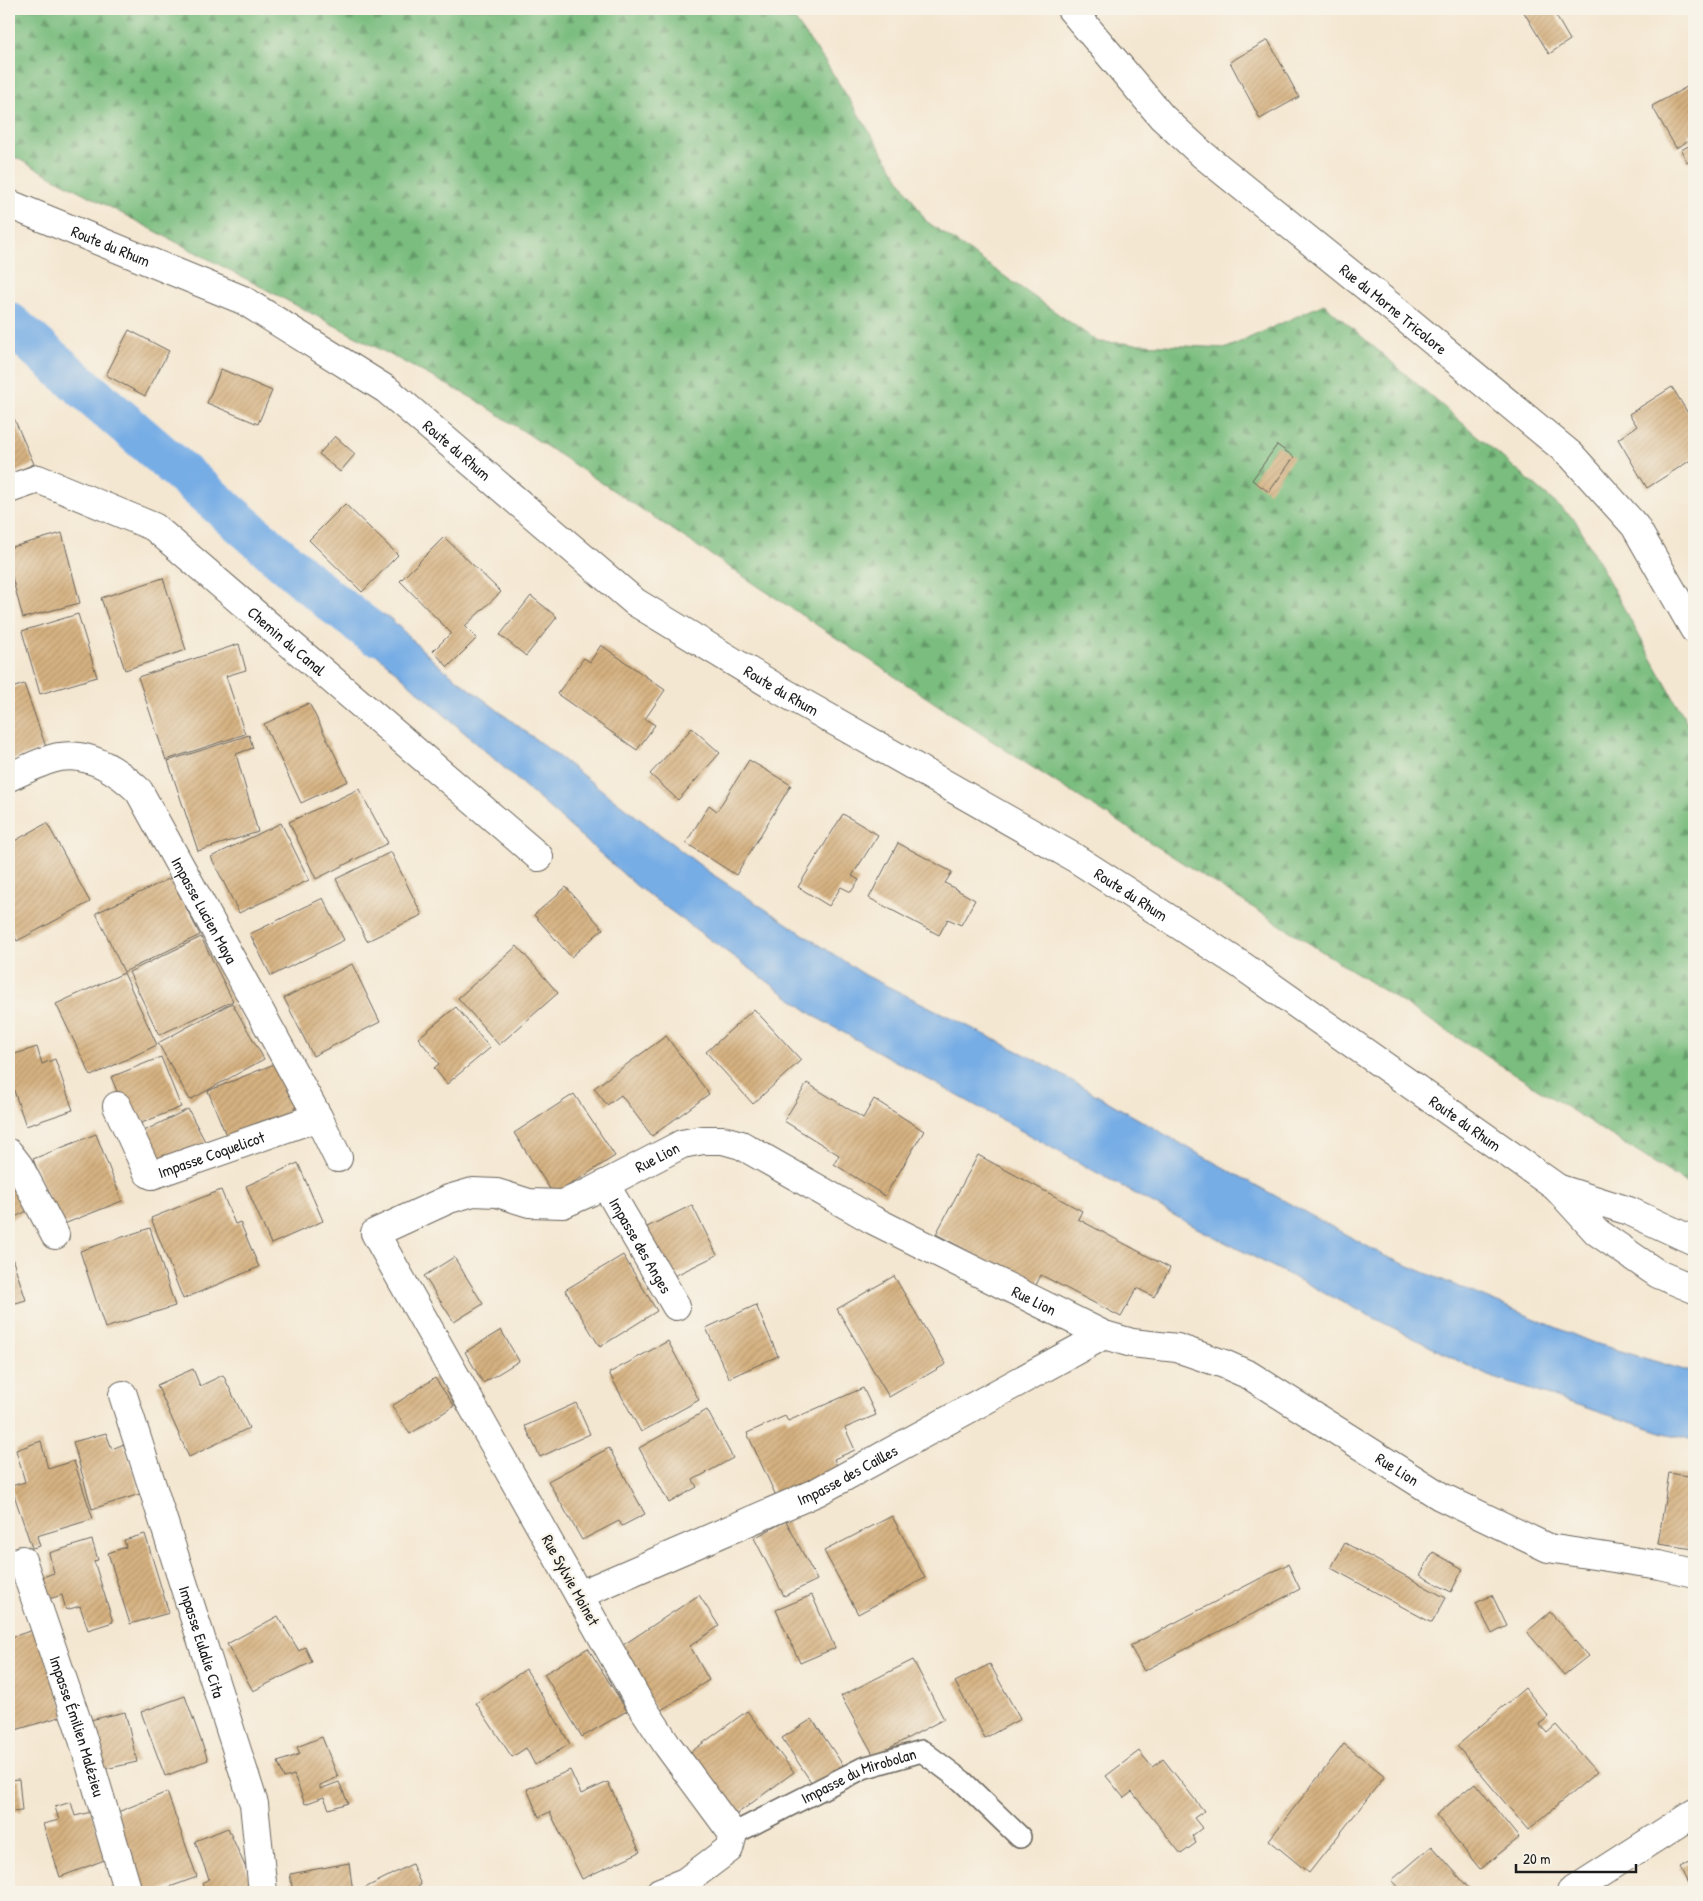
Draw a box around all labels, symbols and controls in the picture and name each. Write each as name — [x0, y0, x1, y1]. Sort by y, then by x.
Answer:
street label: Route du Rhum — [68, 220, 154, 272]
street label: Rue du Morne Tricolore — [1335, 258, 1452, 360]
street label: Route du Rhum — [418, 415, 496, 485]
street label: Chemin du Canal — [243, 601, 331, 681]
street label: Route du Rhum — [740, 660, 823, 721]
street label: Impasse Lucien Maya — [166, 853, 243, 967]
street label: Route du Rhum — [1090, 862, 1172, 926]
street label: Route du Rhum — [1425, 1090, 1506, 1156]
street label: Impasse Coquelicot — [155, 1125, 268, 1183]
street label: Rue Lion — [631, 1136, 683, 1178]
street label: Impasse des Anges — [604, 1193, 677, 1297]
street label: Rue Lion — [1008, 1280, 1060, 1321]
street label: Impasse des Cailles — [794, 1439, 901, 1510]
street label: Rue Lion — [1372, 1447, 1423, 1491]
street label: Rue Sylvie Moinet — [537, 1531, 605, 1630]
street label: Impasse Eulalie Cita — [174, 1583, 230, 1700]
street label: Impasse Émilien Malézieu — [44, 1653, 110, 1800]
street label: Impasse du Mirobolan — [797, 1742, 919, 1809]
scale bar — [1516, 1841, 1636, 1873]
text: 20 m — [1523, 1848, 1550, 1869]

